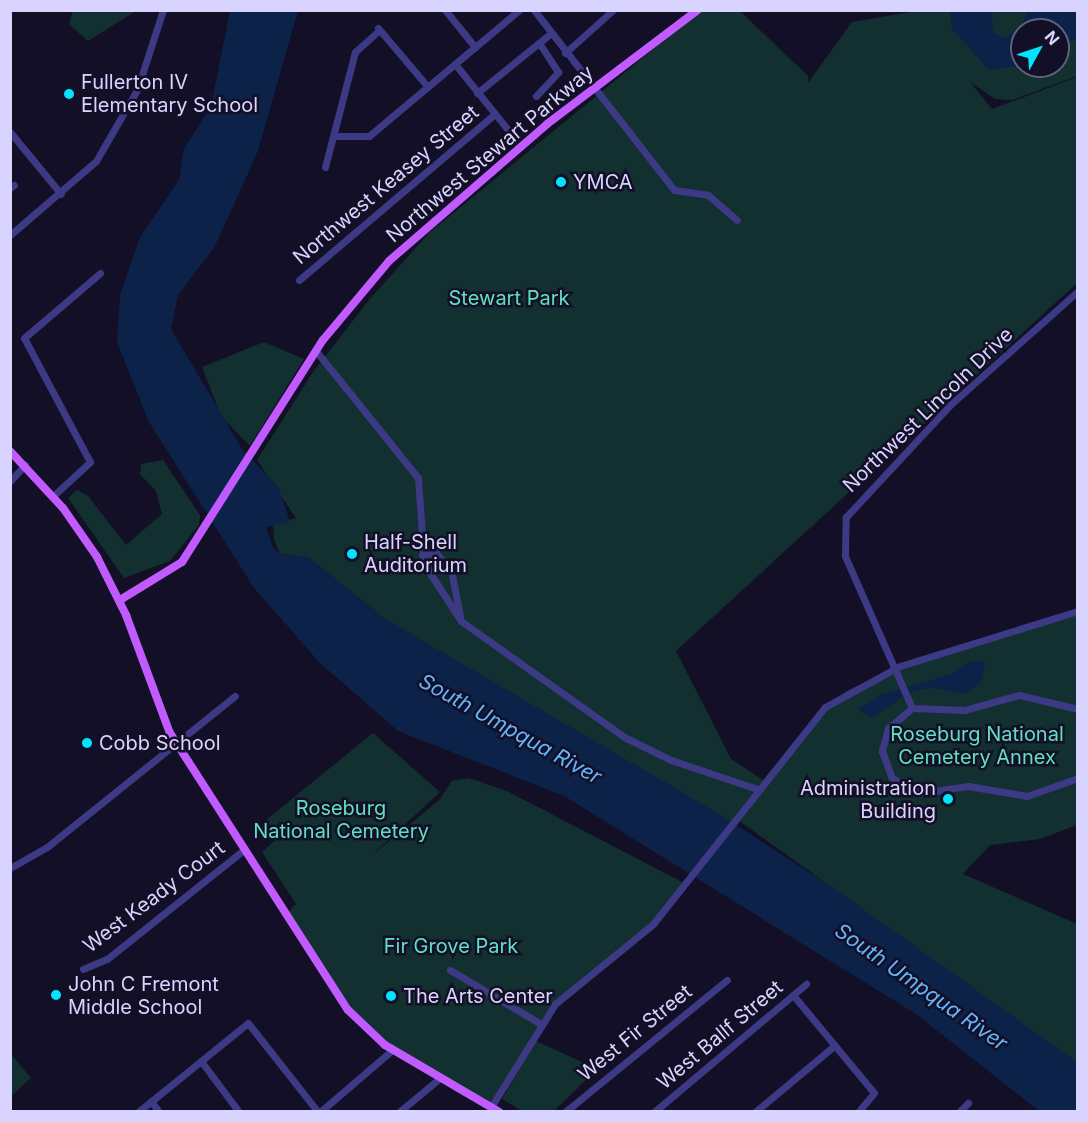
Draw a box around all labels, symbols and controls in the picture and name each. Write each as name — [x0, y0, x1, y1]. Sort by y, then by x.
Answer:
north arrow — [1010, 18, 1070, 78]
text: N — [1041, 27, 1064, 49]
street label: Northwest Stewart Parkway — [382, 60, 598, 248]
place label: Fullerton IV Elementary School — [81, 70, 258, 117]
marker: Fullerton IV Elementary School — [62, 87, 76, 101]
street label: Northwest Keasey Street — [288, 100, 484, 270]
place label: YMCA — [573, 170, 633, 194]
marker: YMCA — [554, 175, 568, 189]
park label: Stewart Park — [449, 286, 569, 310]
street label: Northwest Lincoln Drive — [838, 323, 1018, 497]
place label: Half-Shell Auditorium — [364, 530, 467, 577]
marker: Half-Shell Auditorium — [345, 547, 359, 561]
water label: South Umpqua River — [414, 668, 606, 790]
park label: Roseburg National Cemetery Annex — [890, 723, 1064, 770]
place label: Cobb School — [99, 731, 221, 755]
marker: Cobb School — [80, 736, 94, 750]
place label: Administration Building — [800, 776, 936, 823]
marker: Administration Building — [941, 792, 955, 806]
park label: Roseburg National Cemetery — [253, 796, 429, 843]
street label: West Keady Court — [79, 836, 229, 958]
water label: South Umpqua River — [830, 918, 1012, 1056]
park label: Fir Grove Park — [384, 934, 518, 958]
place label: John C Fremont Middle School — [68, 972, 219, 1019]
street label: West Ballf Street — [652, 975, 788, 1095]
street label: West Fir Street — [573, 980, 697, 1086]
place label: The Arts Center — [403, 984, 553, 1008]
marker: John C Fremont Middle School — [49, 988, 63, 1002]
marker: The Arts Center — [384, 989, 398, 1003]

